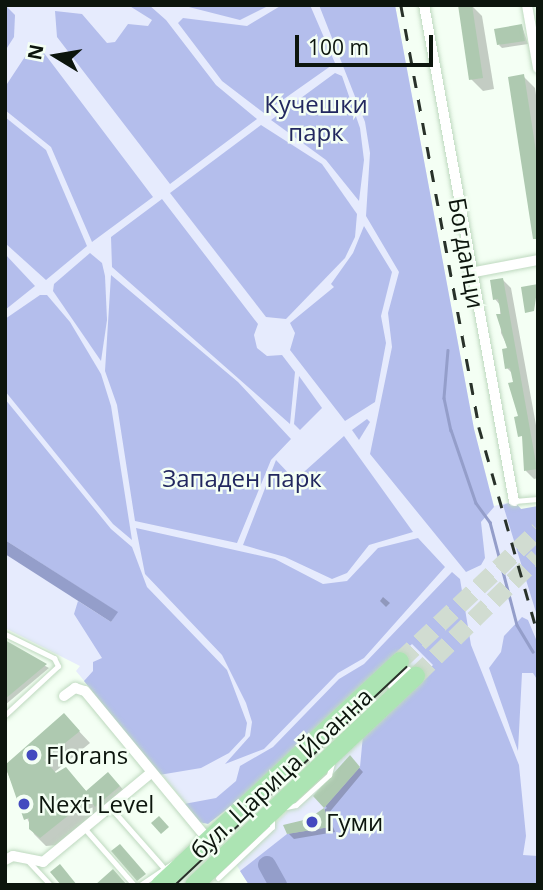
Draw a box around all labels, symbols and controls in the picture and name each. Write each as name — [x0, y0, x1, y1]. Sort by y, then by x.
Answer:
north arrow — [21, 21, 91, 91]
scale bar — [298, 21, 436, 65]
text: 100 m — [308, 33, 369, 61]
text: N — [21, 42, 50, 62]
park label: Кучешки парк — [264, 90, 368, 146]
street label: Богданци — [443, 195, 491, 311]
park label: Западен парк — [162, 464, 322, 492]
street label: бул. Царица Йоанна — [184, 681, 378, 865]
place label: Florans — [46, 741, 128, 769]
marker: Florans — [24, 747, 40, 763]
place label: Next Level — [38, 790, 154, 818]
marker: Next Level — [16, 796, 32, 812]
place label: Гуми — [326, 808, 383, 836]
marker: Гуми — [304, 814, 320, 830]

